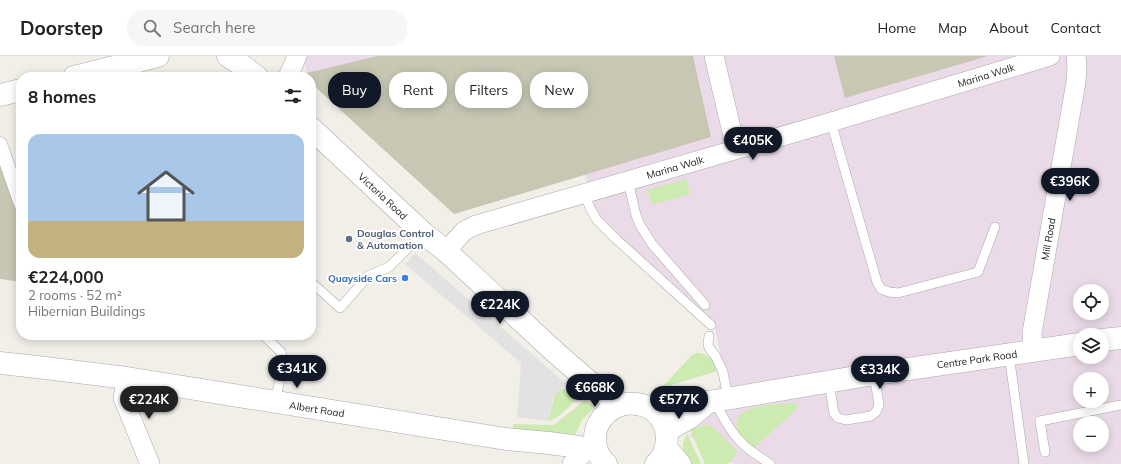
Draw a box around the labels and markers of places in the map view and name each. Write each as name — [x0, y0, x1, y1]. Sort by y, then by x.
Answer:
pin: €405K — [725, 127, 781, 161]
pin: €396K — [1042, 168, 1098, 202]
place label: Douglas Control & Automation — [357, 227, 434, 252]
marker: Douglas Control & Automation — [344, 234, 354, 244]
place label: Quayside Cars — [328, 272, 397, 285]
marker: Quayside Cars — [400, 273, 410, 283]
pin: €224K — [472, 291, 528, 325]
pin: €341K — [269, 355, 325, 389]
pin: €334K — [852, 356, 908, 390]
pin: €668K — [567, 374, 623, 408]
pin: €224K — [121, 386, 177, 420]
pin: €577K — [651, 386, 707, 420]

